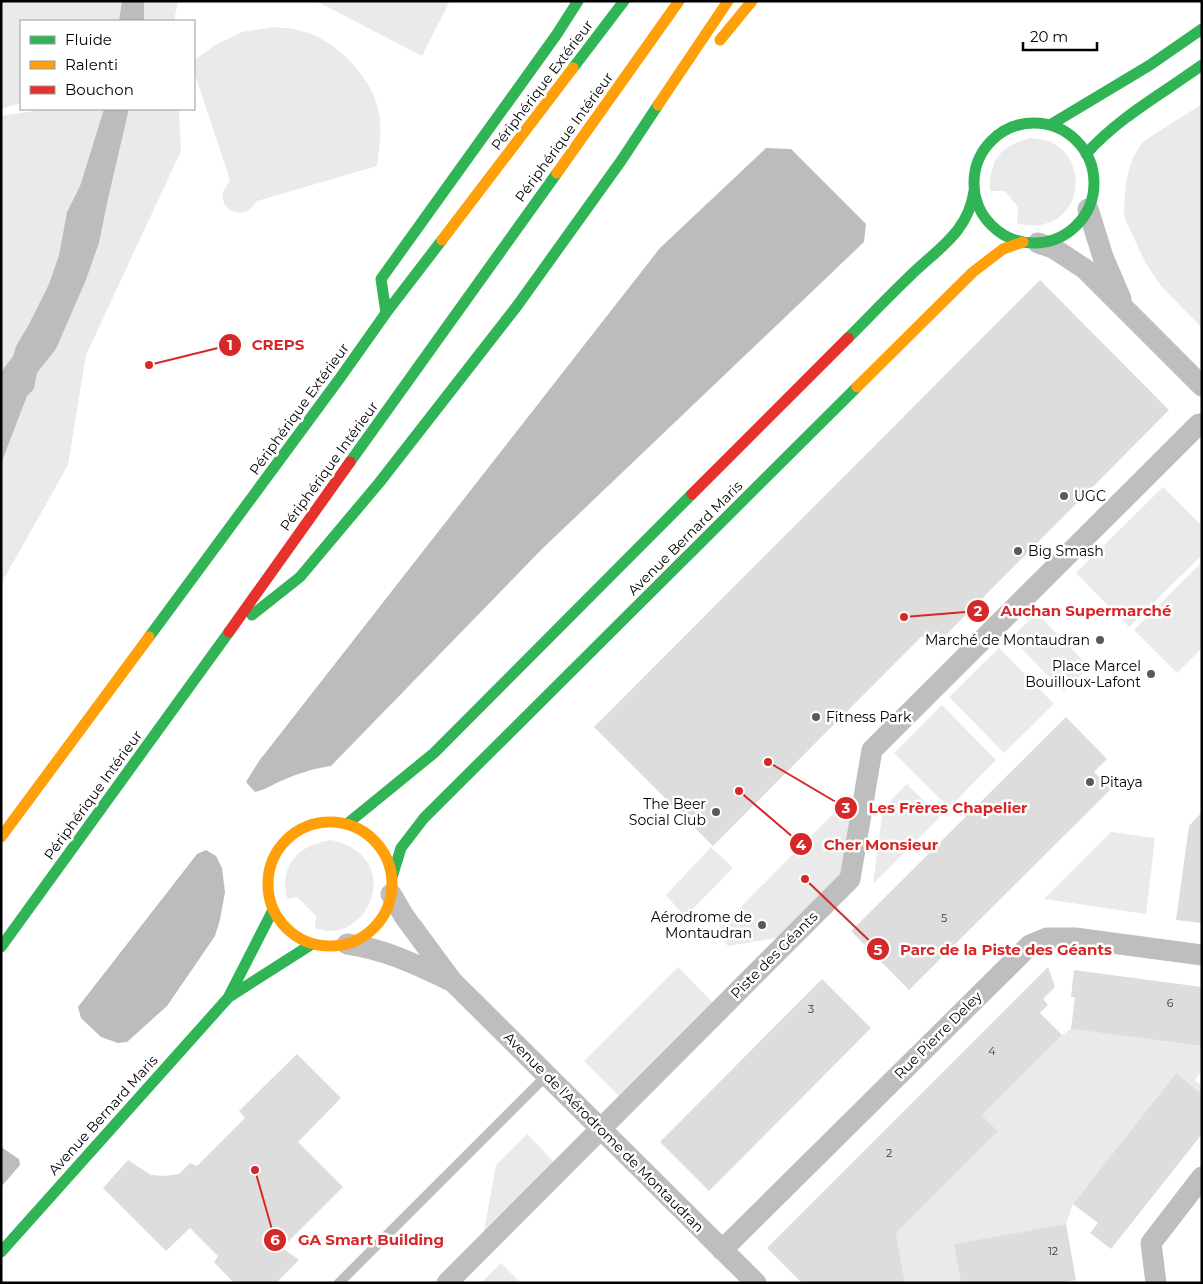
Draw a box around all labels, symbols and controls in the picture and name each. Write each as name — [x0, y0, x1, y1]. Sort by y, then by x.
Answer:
street label: Périphérique Extérieur — [487, 16, 597, 154]
legend — [20, 20, 195, 110]
scale bar — [1023, 20, 1097, 52]
text: 20 m — [1030, 27, 1068, 46]
text: Fluide — [65, 30, 112, 49]
text: Ralenti — [65, 55, 118, 74]
street label: Périphérique Intérieur — [511, 68, 617, 205]
text: Bouchon — [65, 80, 134, 99]
callout: CREPS — [217, 330, 315, 360]
text: 1 — [227, 335, 233, 354]
text: CREPS — [252, 335, 305, 354]
street label: Périphérique Extérieur — [245, 339, 353, 478]
street label: Périphérique Intérieur — [276, 397, 382, 534]
street label: Avenue Bernard Maris — [624, 477, 746, 599]
place label: UGC — [1074, 487, 1106, 505]
marker: UGC — [1058, 490, 1070, 502]
place label: Big Smash — [1028, 542, 1104, 560]
marker: Big Smash — [1012, 545, 1024, 557]
callout: Auchan Supermarché — [966, 596, 1182, 626]
text: 2 — [974, 601, 983, 620]
text: Auchan Supermarché — [1000, 601, 1171, 620]
place label: Marché de Montaudran — [925, 631, 1090, 649]
marker: Marché de Montaudran — [1094, 634, 1106, 646]
place label: Place Marcel Bouilloux-Lafont — [1025, 657, 1141, 691]
marker: Place Marcel Bouilloux-Lafont — [1145, 668, 1157, 680]
place label: Fitness Park — [826, 708, 912, 726]
marker: Fitness Park — [810, 711, 822, 723]
street label: Périphérique Intérieur — [40, 726, 146, 863]
place label: Pitaya — [1100, 773, 1143, 791]
marker: Pitaya — [1084, 776, 1096, 788]
callout: Les Frères Chapelier — [833, 793, 1037, 823]
place label: The Beer Social Club — [629, 795, 706, 829]
text: 3 — [841, 798, 851, 817]
text: Les Frères Chapelier — [868, 798, 1028, 817]
marker: The Beer Social Club — [710, 806, 722, 818]
callout: Cher Monsieur — [788, 829, 948, 859]
text: 4 — [796, 835, 807, 854]
text: Cher Monsieur — [824, 835, 939, 854]
place label: Aérodrome de Montaudran — [651, 908, 752, 942]
street label: Piste des Géants — [727, 908, 821, 1002]
house number: 5 — [941, 911, 947, 925]
marker: Aérodrome de Montaudran — [756, 919, 768, 931]
callout: Parc de la Piste des Géants — [865, 934, 1122, 964]
text: 5 — [874, 940, 883, 959]
text: Parc de la Piste des Géants — [900, 940, 1112, 959]
street label: Rue Pierre Deley — [890, 987, 986, 1083]
house number: 6 — [1167, 996, 1174, 1010]
house number: 3 — [808, 1002, 814, 1016]
street label: Avenue de l'Aérodrome de Montaudran — [500, 1028, 708, 1236]
house number: 4 — [988, 1044, 996, 1058]
street label: Avenue Bernard Maris — [44, 1051, 162, 1179]
house number: 2 — [886, 1146, 892, 1160]
callout: GA Smart Building — [263, 1225, 454, 1255]
text: 6 — [270, 1230, 280, 1249]
text: GA Smart Building — [298, 1230, 444, 1249]
house number: 12 — [1048, 1244, 1058, 1258]

